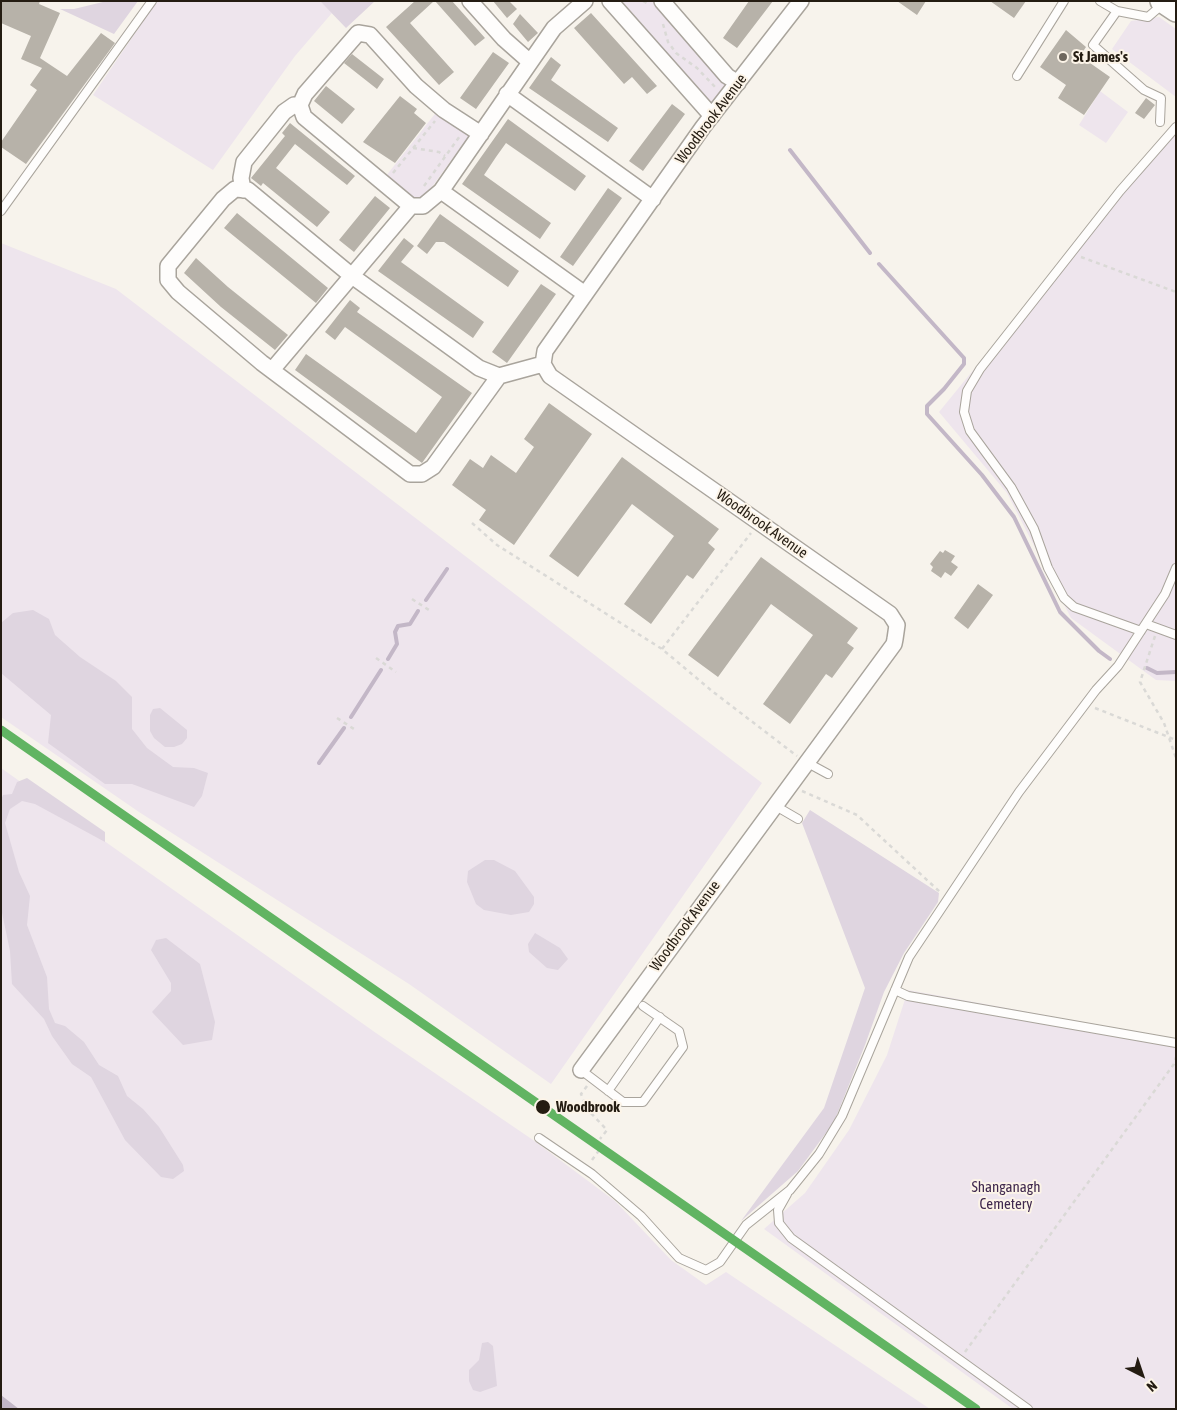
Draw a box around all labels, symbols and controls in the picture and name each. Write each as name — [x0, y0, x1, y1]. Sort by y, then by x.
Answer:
place label: St James's — [1073, 48, 1128, 66]
marker: St James's — [1057, 51, 1069, 63]
street label: Woodbrook Avenue — [671, 71, 751, 167]
street label: Woodbrook Avenue — [713, 486, 811, 562]
street label: Woodbrook Avenue — [646, 877, 724, 975]
marker: Woodbrook — [534, 1098, 552, 1116]
place label: Woodbrook — [556, 1098, 620, 1116]
park label: Shanganagh Cemetery — [972, 1178, 1040, 1213]
north arrow — [1117, 1350, 1167, 1400]
text: N — [1143, 1378, 1160, 1395]

